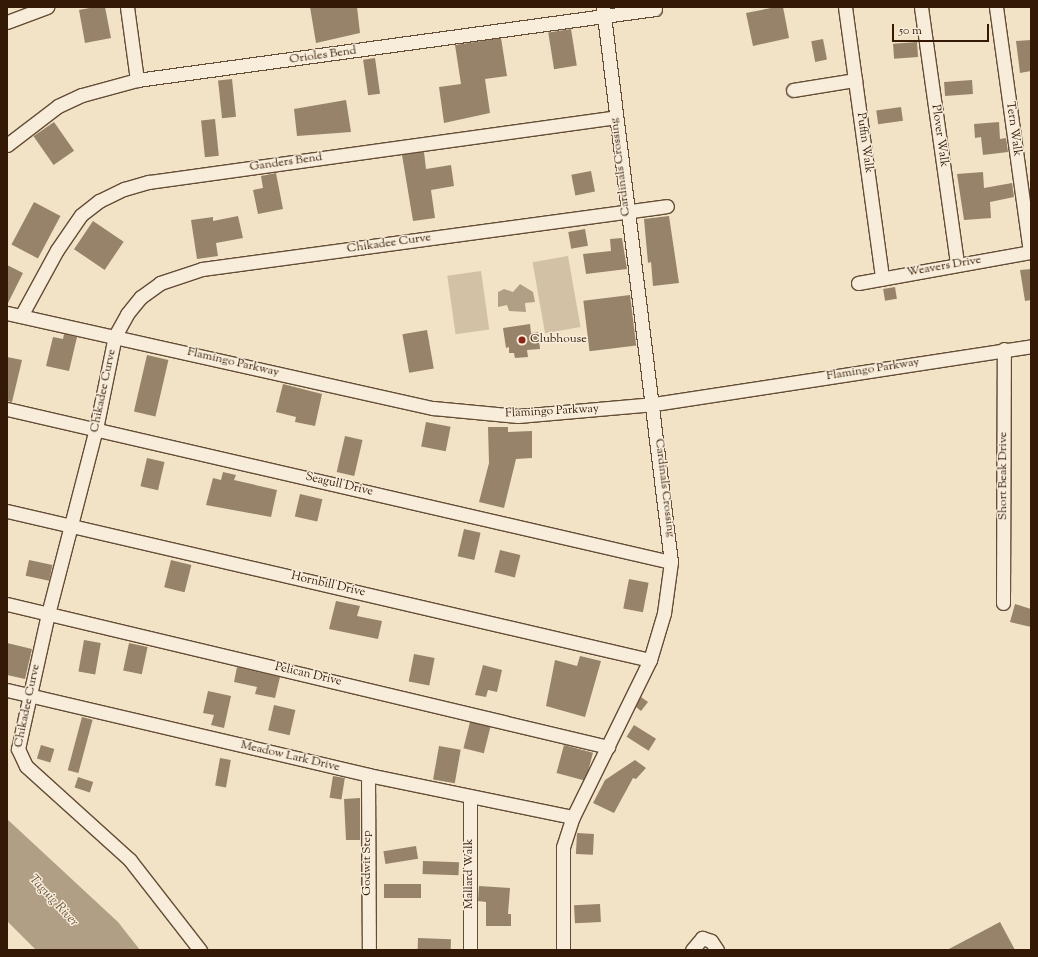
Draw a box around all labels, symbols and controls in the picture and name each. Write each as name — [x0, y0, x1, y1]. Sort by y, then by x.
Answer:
scale bar — [894, 16, 991, 42]
text: 50 m — [899, 22, 922, 40]
street label: Orioles Bend — [289, 44, 357, 68]
street label: Tern Walk — [1002, 101, 1024, 157]
street label: Plover Walk — [927, 104, 951, 168]
street label: Puffin Walk — [853, 112, 875, 174]
street label: Cardinals Crossing — [608, 117, 634, 217]
street label: Ganders Bend — [249, 151, 323, 175]
street label: Chikadee Curve — [346, 231, 432, 257]
street label: Weavers Drive — [906, 253, 982, 281]
place label: Clubhouse — [530, 333, 587, 347]
marker: Clubhouse — [517, 335, 527, 345]
street label: Flamingo Parkway — [186, 345, 280, 381]
street label: Chikadee Curve — [88, 348, 120, 434]
street label: Flamingo Parkway — [826, 356, 920, 384]
street label: Flamingo Parkway — [505, 402, 599, 422]
street label: Short Beak Drive — [997, 432, 1011, 520]
street label: Cardinals Crossing — [651, 438, 677, 538]
street label: Seagull Drive — [304, 470, 374, 500]
street label: Hornbill Drive — [290, 569, 366, 601]
street label: Pelican Drive — [273, 660, 343, 690]
street label: Chikadee Curve — [12, 663, 44, 749]
street label: Meadow Lark Drive — [239, 739, 341, 775]
street label: Godwit Step — [361, 830, 375, 896]
street label: Mallard Walk — [463, 839, 477, 909]
water label: Taguig River — [25, 872, 81, 930]

